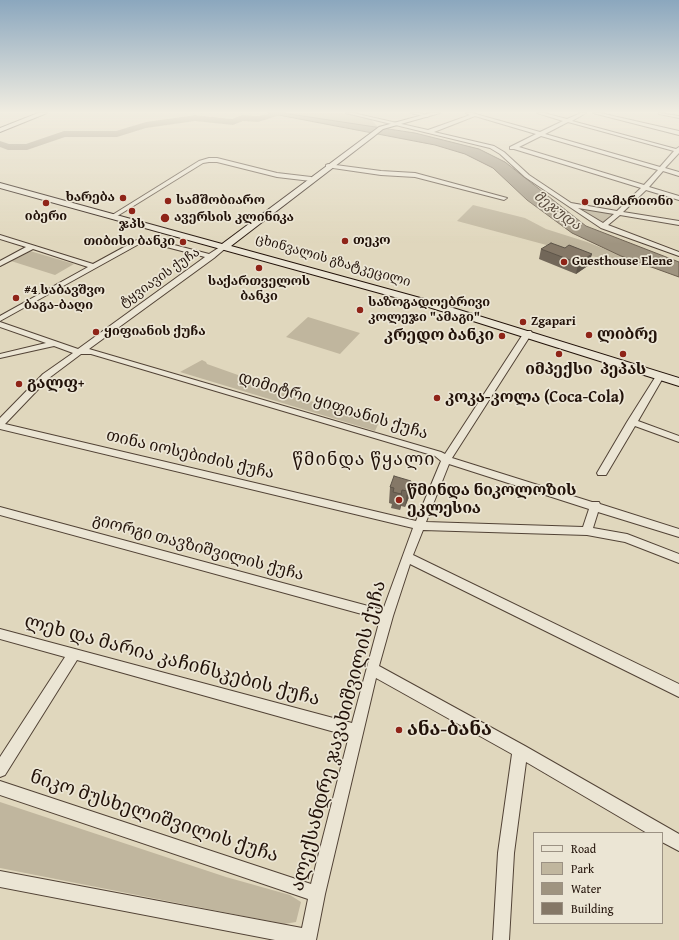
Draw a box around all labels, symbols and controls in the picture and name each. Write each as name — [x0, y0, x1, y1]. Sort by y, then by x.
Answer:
water label: მეჯუდა — [530, 188, 584, 234]
place label: ხარება — [65, 190, 115, 206]
marker: ხარება — [118, 193, 128, 203]
place label: სამშობიარო — [176, 193, 265, 209]
place label: თამარიონი — [593, 194, 673, 210]
marker: სამშობიარო — [163, 196, 173, 206]
marker: თამარიონი — [580, 197, 590, 207]
marker: იბერი — [41, 198, 51, 208]
marker: ჯპს — [127, 206, 137, 216]
place label: იბერი — [25, 209, 67, 225]
place label: ავერსის კლინიკა — [174, 210, 294, 226]
marker: ავერსის კლინიკა — [159, 212, 171, 224]
place label: ჯპს — [119, 217, 145, 233]
street label: ცხინვალის გზატკეცილი — [254, 231, 412, 291]
place label: თეკო — [353, 233, 391, 249]
place label: თიბისი ბანკი — [83, 234, 175, 250]
marker: თეკო — [340, 236, 350, 246]
marker: თიბისი ბანკი — [178, 237, 188, 247]
street label: ტყვიავის ქუჩა — [117, 245, 203, 311]
place label: Guesthouse Elene — [572, 254, 673, 270]
marker: Guesthouse Elene — [559, 257, 569, 267]
marker: საქართველოს ბანკი — [254, 263, 264, 273]
place label: საქართველოს ბანკი — [208, 274, 310, 305]
place label: #4 საბავშვო ბაგა-ბაღი — [24, 283, 105, 314]
marker: #4 საბავშვო ბაგა-ბაღი — [11, 293, 21, 303]
place label: საზოგადოებრივი კოლეჯი "ამაგი" — [368, 295, 490, 326]
marker: საზოგადოებრივი კოლეჯი "ამაგი" — [355, 305, 365, 315]
place label: Zgapari — [531, 314, 576, 330]
marker: Zgapari — [518, 317, 528, 327]
place label: ყიფიანის ქუჩა — [104, 324, 206, 340]
place label: ლიბრე — [597, 325, 657, 345]
place label: კრედო ბანკი — [384, 326, 494, 346]
marker: ყიფიანის ქუჩა — [91, 327, 101, 337]
marker: ლიბრე — [584, 330, 594, 340]
marker: კრედო ბანკი — [497, 331, 507, 341]
marker: იმპექსი — [554, 349, 564, 359]
marker: პეპას — [618, 349, 628, 359]
place label: იმპექსი — [525, 360, 593, 380]
place label: პეპას — [600, 360, 646, 380]
street label: დიმიტრი ყიფიანის ქუჩა — [236, 368, 430, 444]
place label: გალფ+ — [27, 374, 85, 394]
marker: გალფ+ — [14, 379, 24, 389]
place label: კოკა-კოლა (Coca-Cola) — [445, 388, 624, 408]
marker: კოკა-კოლა (Coca-Cola) — [432, 393, 442, 403]
street label: თინა იოსებიძის ქუჩა — [104, 426, 276, 484]
district label: წმინდა წყალი — [292, 449, 436, 471]
place label: წმინდა ნიკოლოზის ეკლესია — [407, 481, 576, 519]
marker: წმინდა ნიკოლოზის ეკლესია — [394, 495, 404, 505]
street label: გიორგი თავზიშვილის ქუჩა — [90, 511, 306, 585]
street label: ალექსანდრე ჯავახიშვილის ქუჩა — [286, 578, 392, 894]
street label: ლეხ და მარია კაჩინსკების ქუჩა — [22, 611, 322, 711]
place label: ანა-ბანა — [407, 719, 492, 741]
marker: ანა-ბანა — [394, 725, 404, 735]
street label: ნიკო მუსხელიშვილის ქუჩა — [27, 766, 281, 868]
legend — [533, 832, 663, 924]
text: Road — [571, 840, 596, 857]
text: Park — [571, 860, 594, 877]
text: Water — [571, 880, 601, 897]
text: Building — [571, 900, 614, 917]

